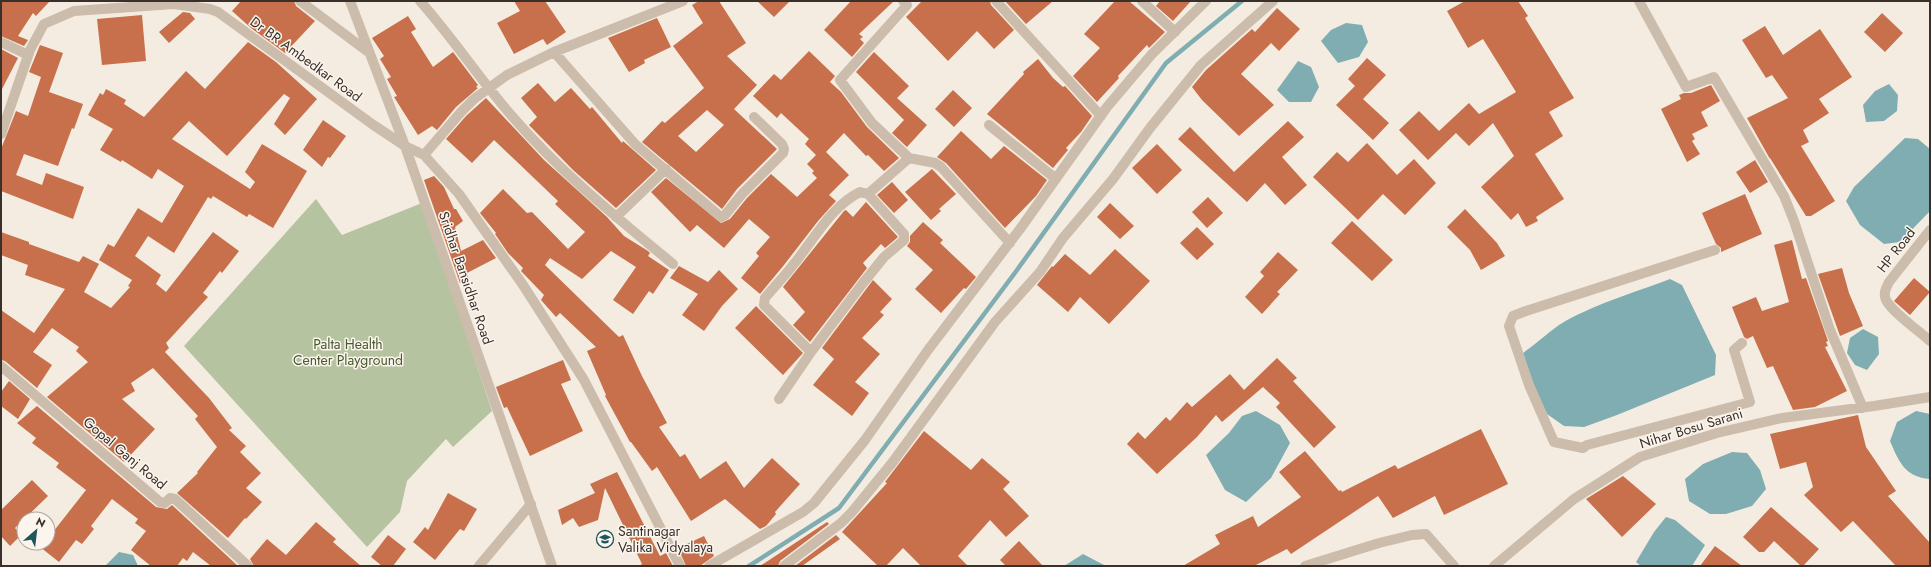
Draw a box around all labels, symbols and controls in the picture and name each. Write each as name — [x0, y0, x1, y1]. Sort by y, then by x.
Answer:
street label: Dr BR Ambedkar Road — [246, 12, 366, 106]
street label: Sridhar Bansidhar Road — [434, 209, 498, 347]
street label: HP Road — [1872, 223, 1920, 277]
park label: Palta Health Center Playground — [293, 334, 403, 370]
street label: Nihar Bosu Sarani — [1637, 403, 1745, 453]
street label: Gopal Ganj Road — [79, 412, 171, 494]
north arrow — [16, 511, 56, 551]
text: N — [33, 513, 48, 531]
place label: Santinagar Valika Vidyalaya — [618, 521, 713, 557]
school or university icon: Santinagar Valika Vidyalaya — [595, 529, 615, 549]

